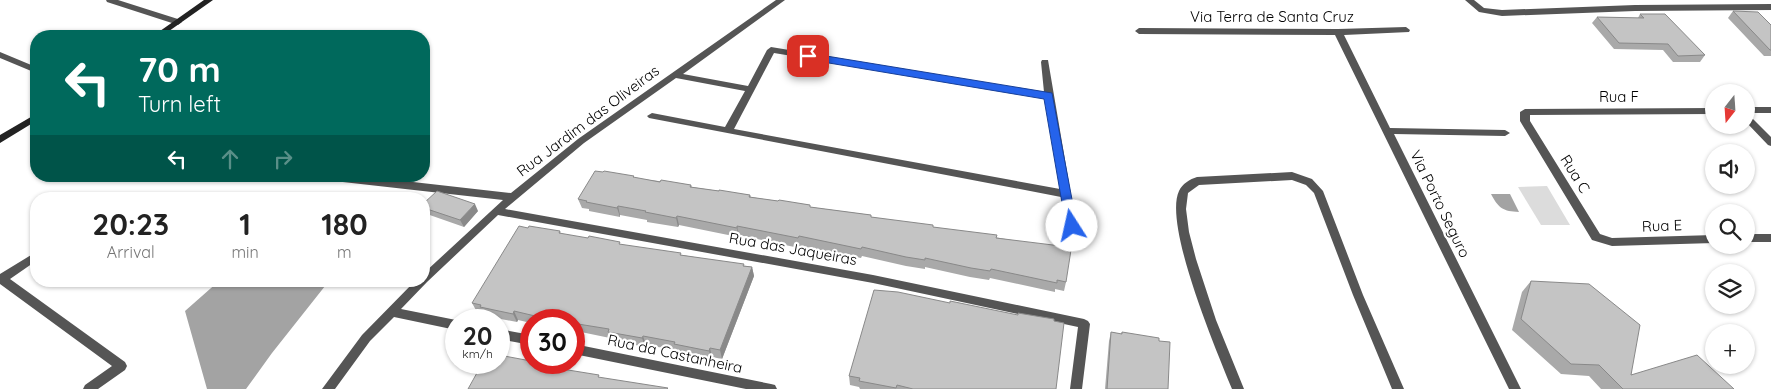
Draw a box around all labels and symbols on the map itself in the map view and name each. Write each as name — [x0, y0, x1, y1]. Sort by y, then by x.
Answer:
street label: Via Terra de Santa Cruz — [1190, 7, 1354, 26]
pin — [787, 35, 829, 77]
street label: Rua Jardim das Oliveiras — [513, 61, 663, 180]
north arrow — [1705, 84, 1755, 134]
street label: Rua F — [1599, 87, 1639, 106]
street label: Via Porto Seguro — [1406, 147, 1475, 261]
street label: Rua C — [1556, 151, 1595, 197]
position arrow — [1045, 199, 1097, 251]
street label: Rua E — [1642, 215, 1682, 236]
street label: Rua das Jaqueiras — [728, 228, 859, 269]
speed limit sign: 30 — [520, 309, 585, 374]
street label: Rua da Castanheira — [606, 330, 744, 377]

